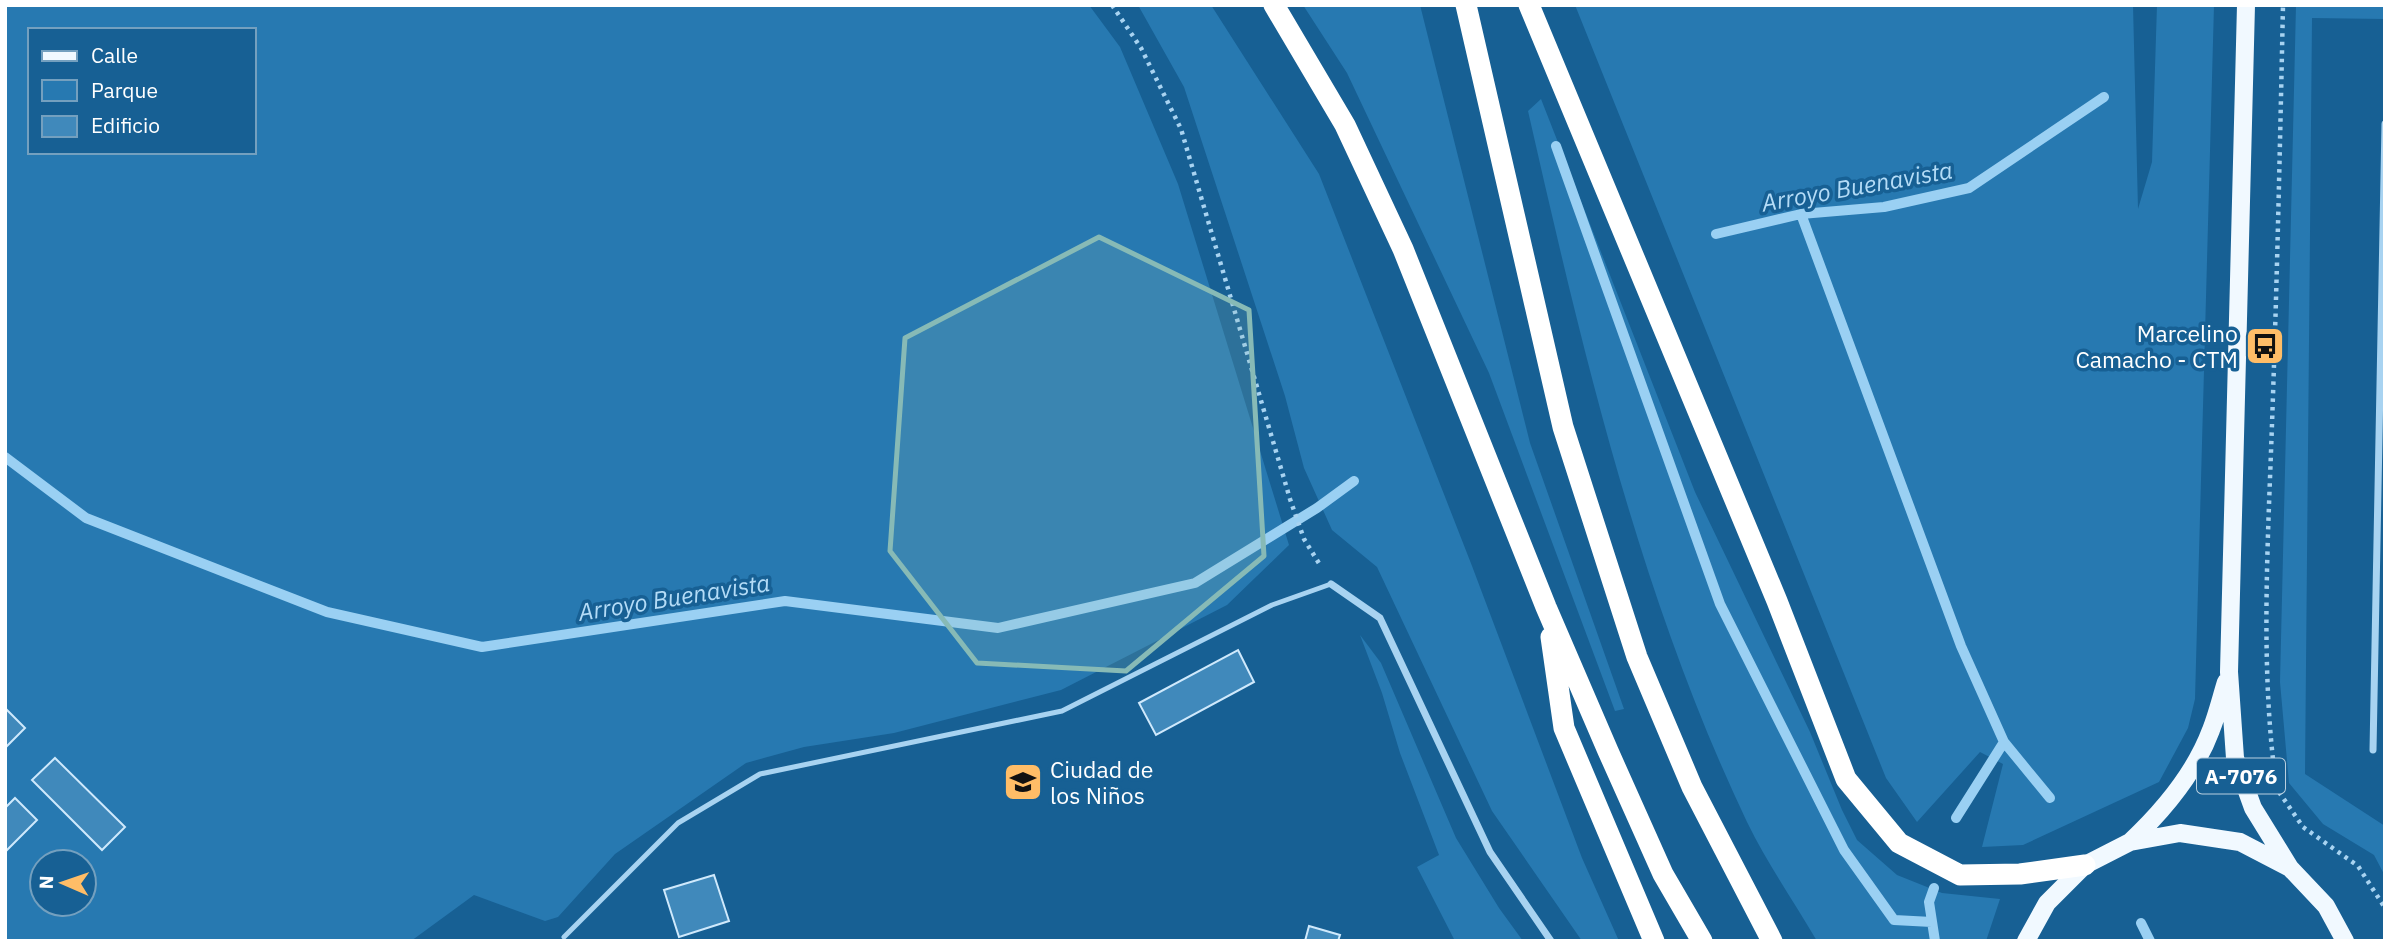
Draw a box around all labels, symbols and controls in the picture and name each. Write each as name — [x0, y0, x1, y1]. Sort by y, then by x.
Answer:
legend — [28, 28, 256, 154]
text: Calle — [91, 41, 138, 69]
text: Parque — [91, 76, 158, 104]
text: Edificio — [91, 111, 160, 139]
water label: Arroyo Buenavista — [1758, 153, 1955, 219]
place label: Marcelino Camacho - CTM — [2075, 318, 2238, 374]
bus stop icon: Marcelino Camacho - CTM — [2244, 325, 2286, 367]
water label: Arroyo Buenavista — [575, 566, 772, 628]
place label: Ciudad de los Niños — [1050, 754, 1153, 810]
road number: A-7076 — [2197, 758, 2285, 794]
school or university icon: Ciudad de los Niños — [1002, 761, 1044, 803]
north arrow — [28, 848, 98, 918]
text: N — [34, 875, 58, 890]

